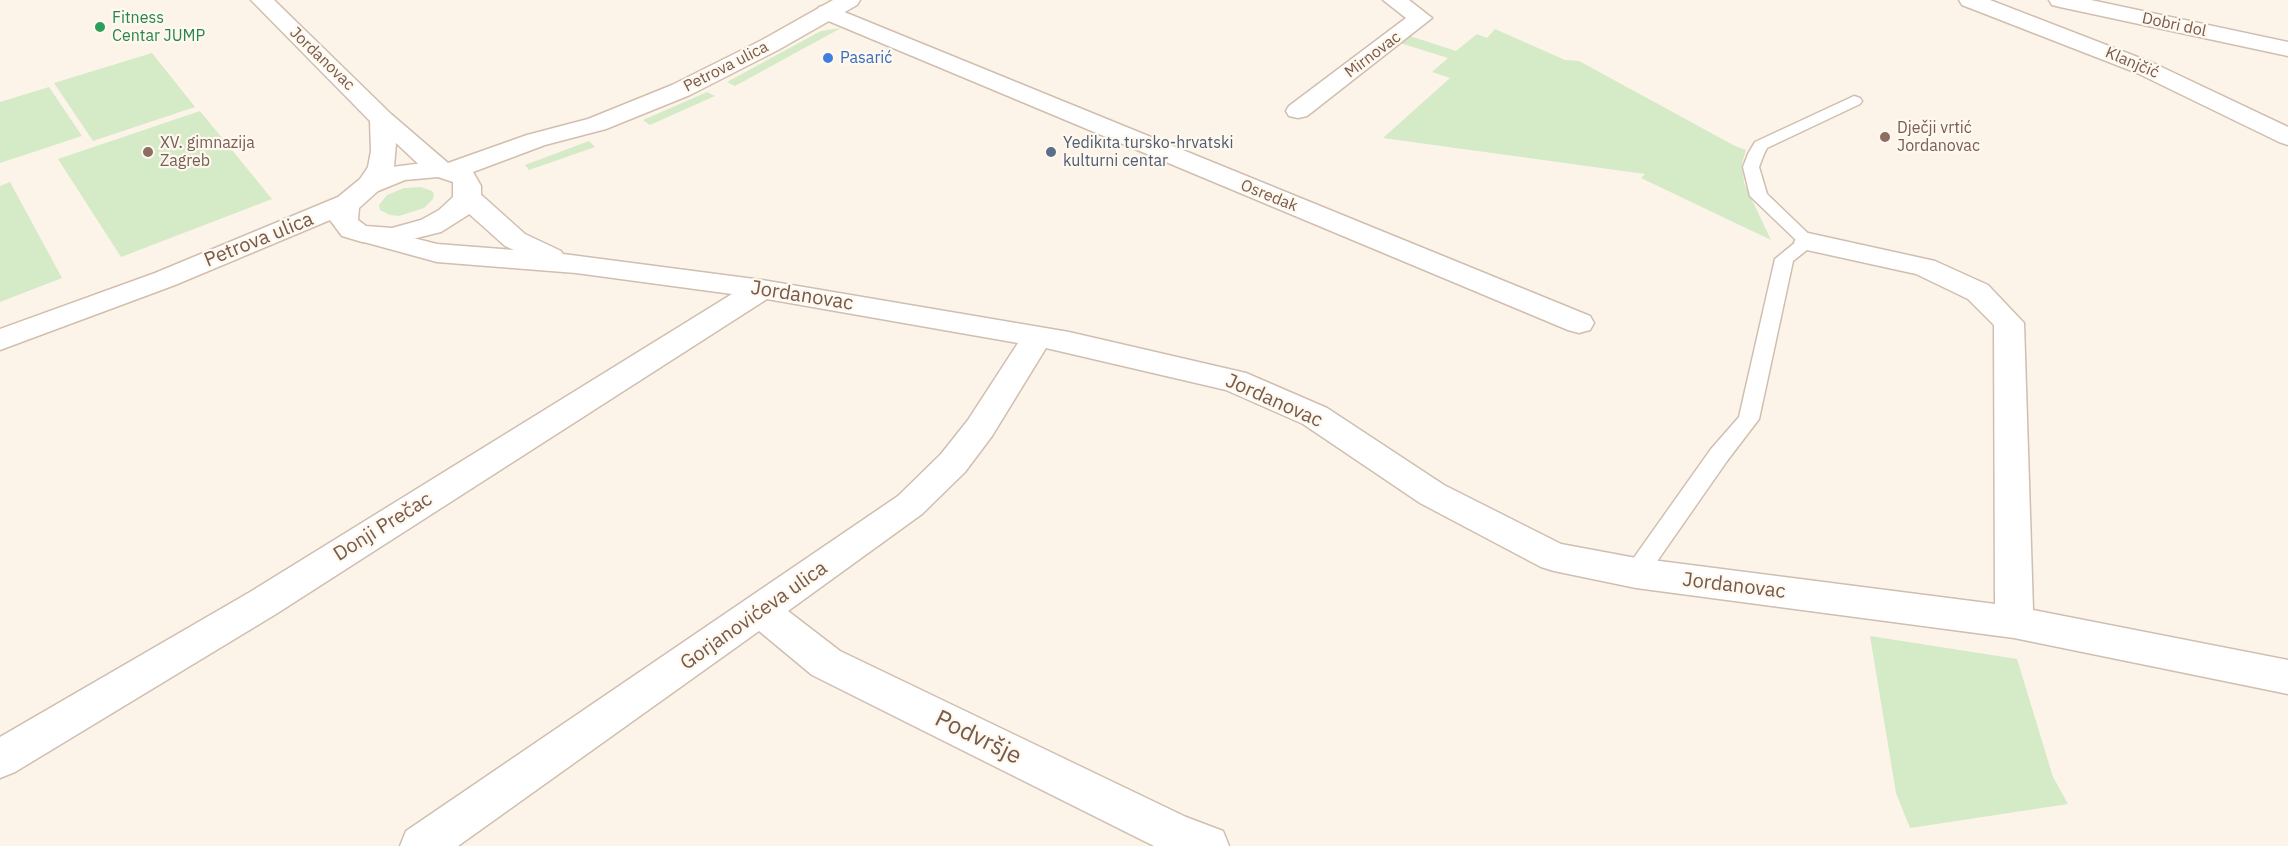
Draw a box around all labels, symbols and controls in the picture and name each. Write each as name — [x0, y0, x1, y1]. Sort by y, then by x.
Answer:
place label: Fitness Centar JUMP — [112, 8, 205, 46]
street label: Dobri dol — [2140, 9, 2208, 41]
marker: Fitness Centar JUMP — [93, 20, 107, 34]
street label: Jordanovac — [285, 23, 359, 95]
street label: Mirnovac — [1341, 28, 1405, 82]
street label: Petrova ulica — [680, 37, 772, 97]
street label: Klanjčić — [2102, 43, 2162, 83]
place label: Pasarić — [840, 48, 892, 68]
marker: Pasarić — [821, 51, 835, 65]
place label: Dječji vrtić Jordanovac — [1897, 118, 1980, 156]
marker: Dječji vrtić Jordanovac — [1878, 130, 1892, 144]
place label: XV. gimnazija Zagreb — [160, 133, 255, 171]
place label: Yedikıta tursko-hrvatski kulturni centar — [1063, 133, 1233, 171]
marker: XV. gimnazija Zagreb — [141, 145, 155, 159]
marker: Yedikıta tursko-hrvatski kulturni centar — [1044, 145, 1058, 159]
street label: Osredak — [1238, 176, 1300, 216]
street label: Petrova ulica — [201, 207, 317, 273]
street label: Jordanovac — [749, 276, 855, 316]
street label: Jordanovac — [1222, 369, 1326, 433]
street label: Donji Prečac — [329, 487, 437, 567]
street label: Gorjanovićeva ulica — [676, 556, 832, 676]
street label: Jordanovac — [1681, 568, 1787, 604]
street label: Podvršje — [930, 705, 1026, 771]

